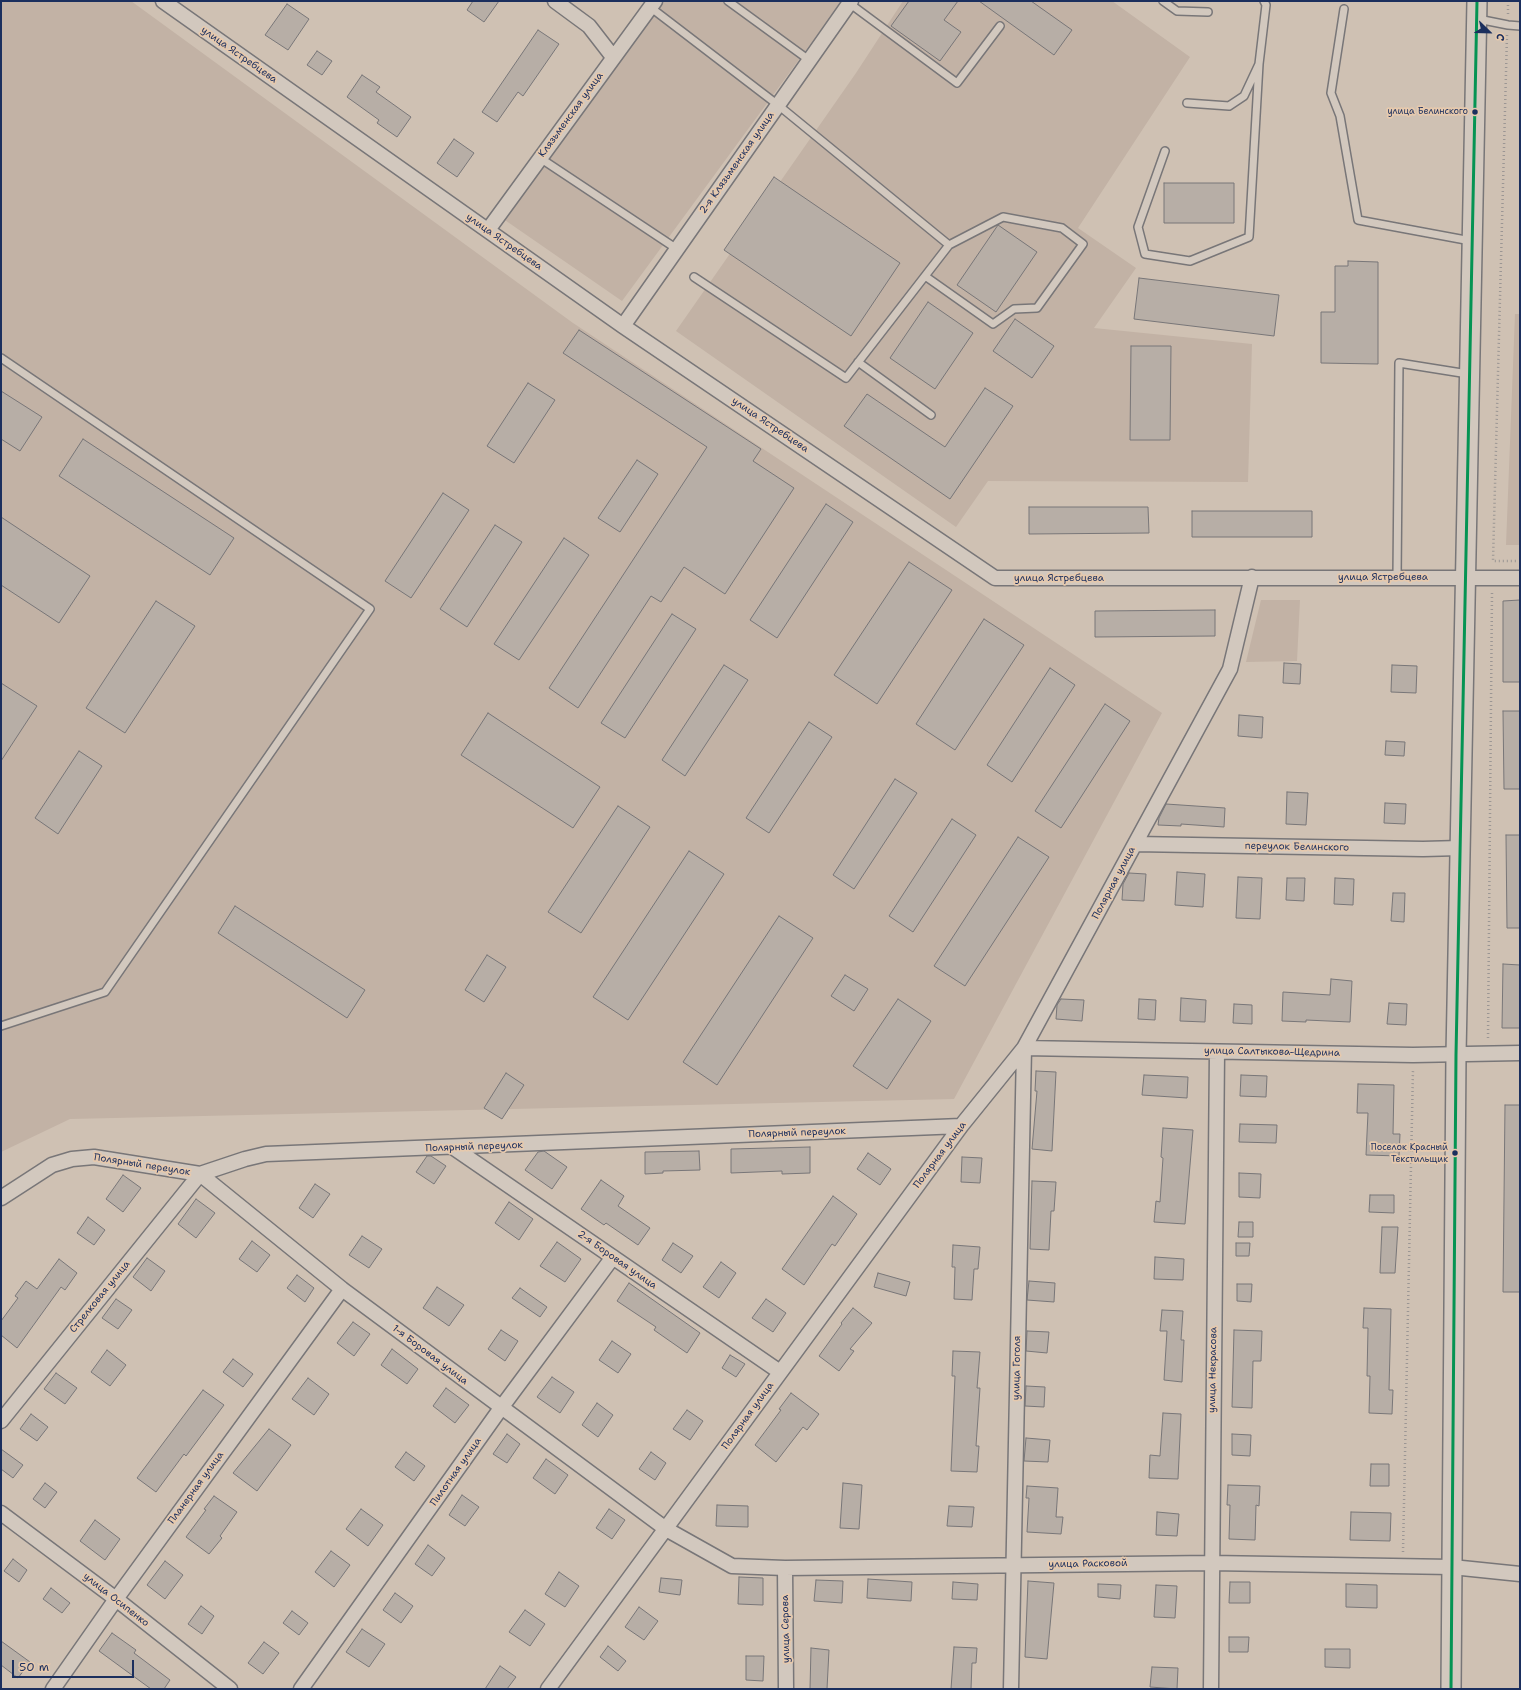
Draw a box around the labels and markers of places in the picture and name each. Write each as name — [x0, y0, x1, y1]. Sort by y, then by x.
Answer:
place label: улица Белинского — [1387, 107, 1468, 117]
marker: улица Белинского — [1470, 107, 1480, 117]
place label: Поселок Красный Текстильщик — [1371, 1143, 1448, 1164]
marker: Поселок Красный Текстильщик — [1450, 1148, 1460, 1158]

